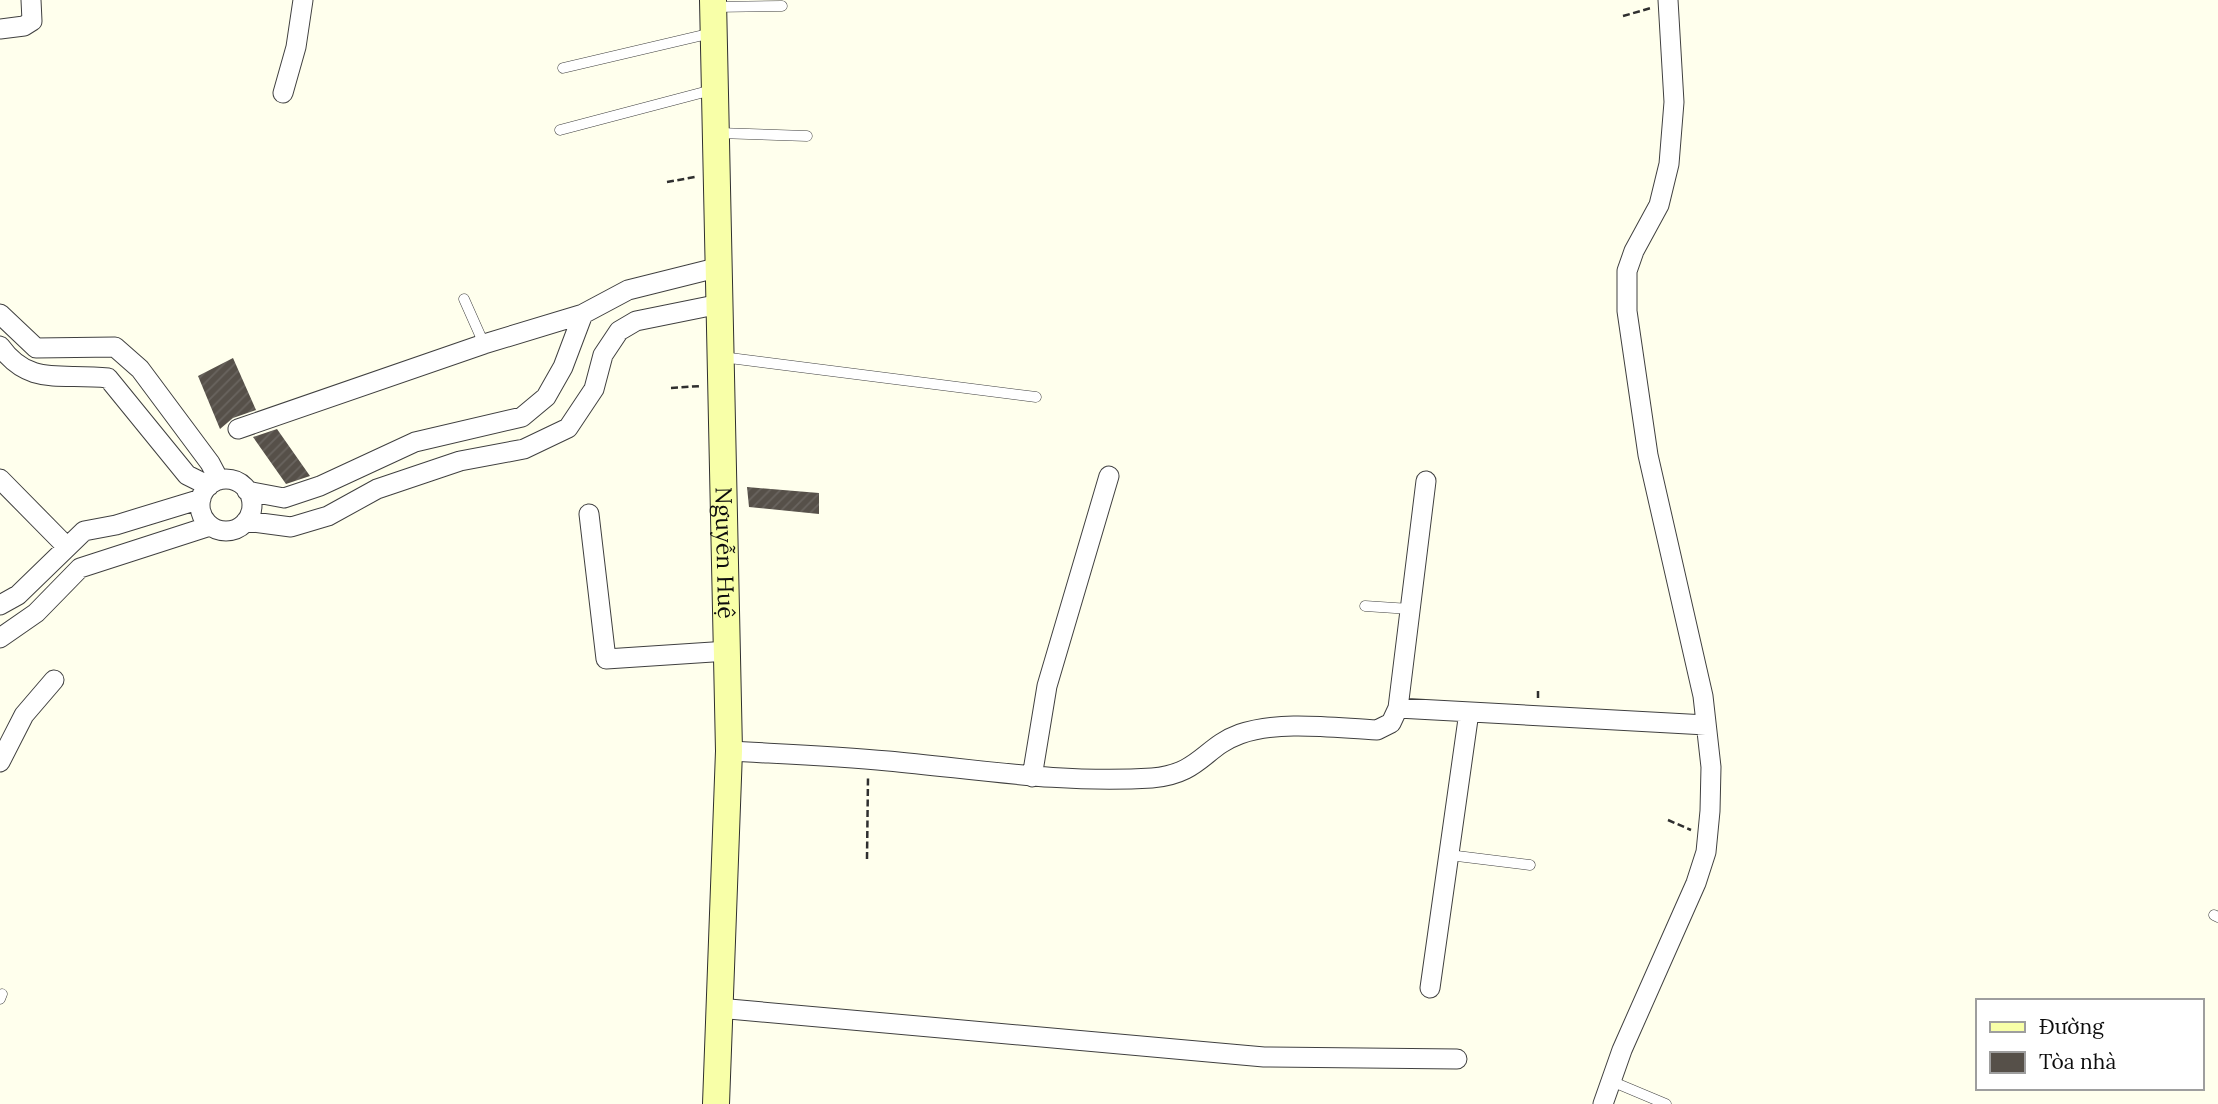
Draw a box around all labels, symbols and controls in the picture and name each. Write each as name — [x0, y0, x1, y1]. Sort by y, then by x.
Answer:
street label: Nguyễn Huệ — [709, 487, 741, 619]
legend — [1976, 999, 2204, 1090]
text: Đường — [2039, 1013, 2104, 1040]
text: Tòa nhà — [2039, 1048, 2116, 1075]

